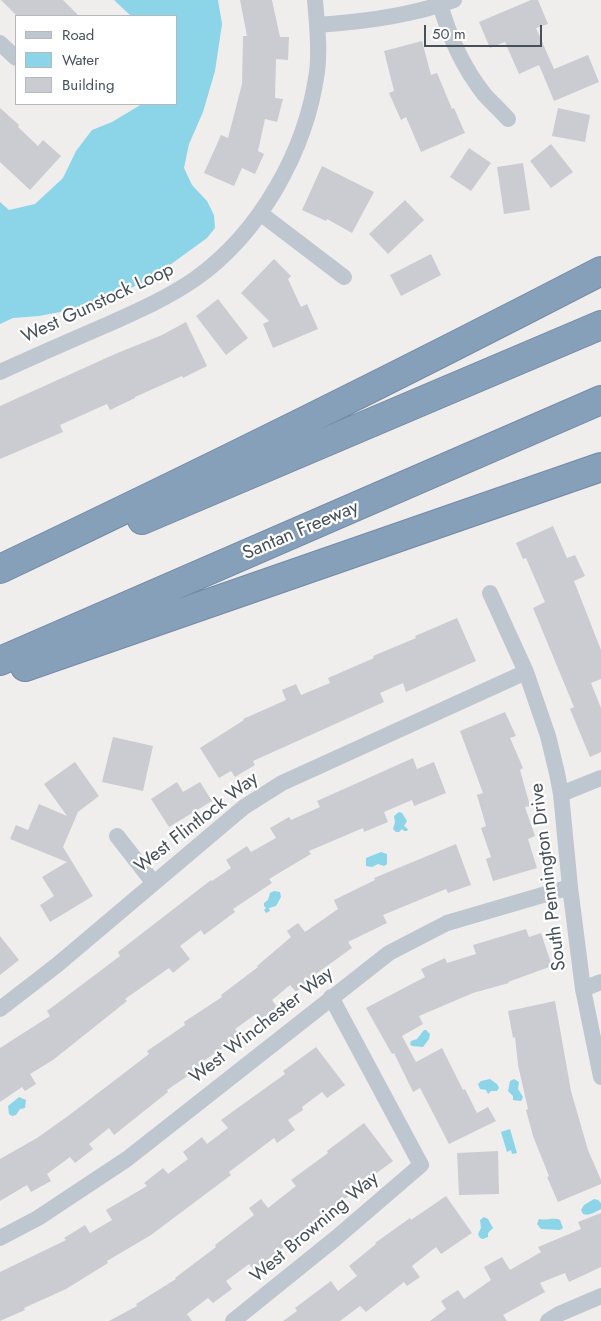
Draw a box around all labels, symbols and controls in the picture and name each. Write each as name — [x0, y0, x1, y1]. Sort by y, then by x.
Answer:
legend — [15, 15, 178, 105]
scale bar — [426, 15, 544, 47]
text: 50 m — [432, 23, 466, 45]
text: Road — [62, 24, 94, 46]
text: Water — [62, 49, 99, 71]
text: Building — [62, 74, 114, 96]
street label: West Gunstock Loop — [18, 259, 178, 349]
street label: Santan Freeway — [240, 496, 362, 566]
street label: West Flintlock Way — [131, 768, 263, 878]
street label: South Pennington Drive — [526, 782, 572, 972]
street label: West Winchester Way — [186, 963, 338, 1089]
street label: West Browning Way — [246, 1168, 384, 1288]

